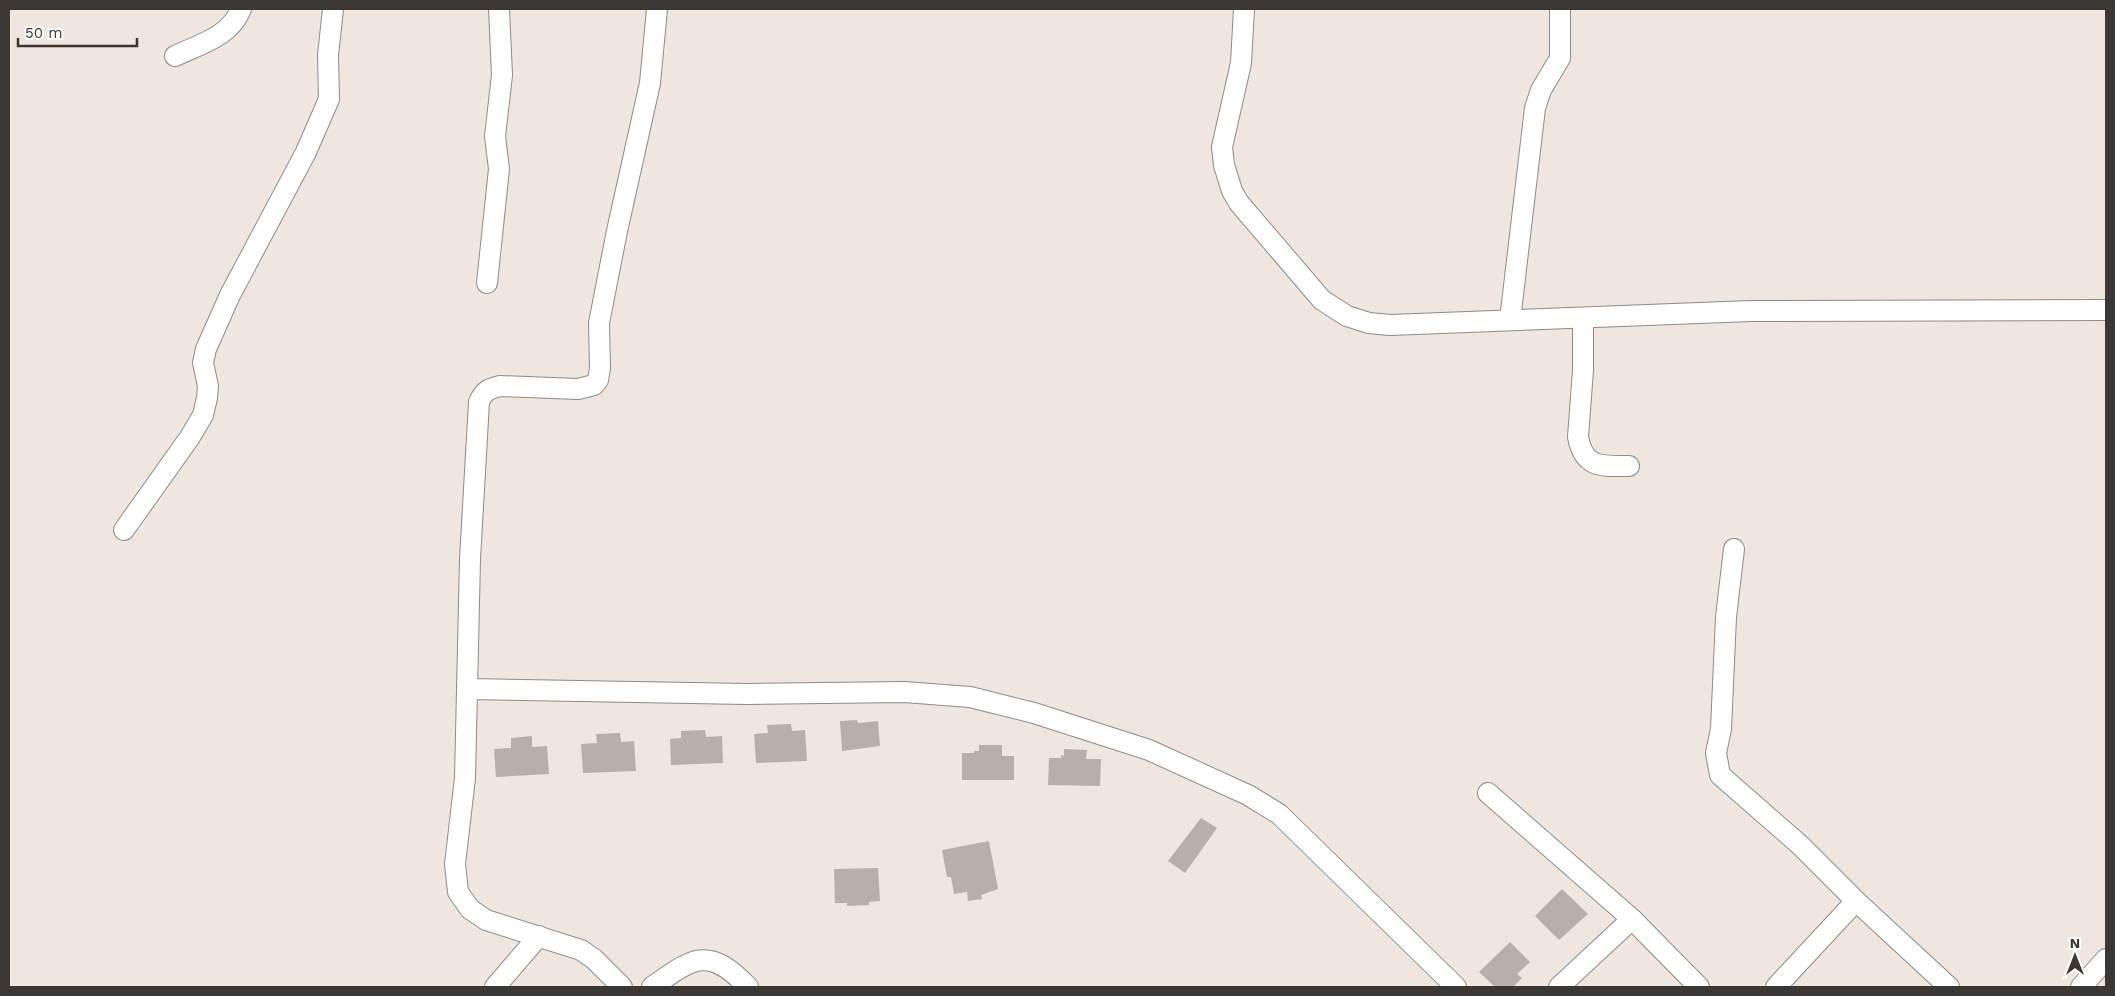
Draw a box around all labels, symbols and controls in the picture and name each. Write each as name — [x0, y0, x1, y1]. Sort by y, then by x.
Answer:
scale bar — [18, 15, 136, 47]
text: 50 m — [25, 24, 62, 42]
north arrow — [2050, 931, 2100, 981]
text: N — [2070, 935, 2080, 951]

